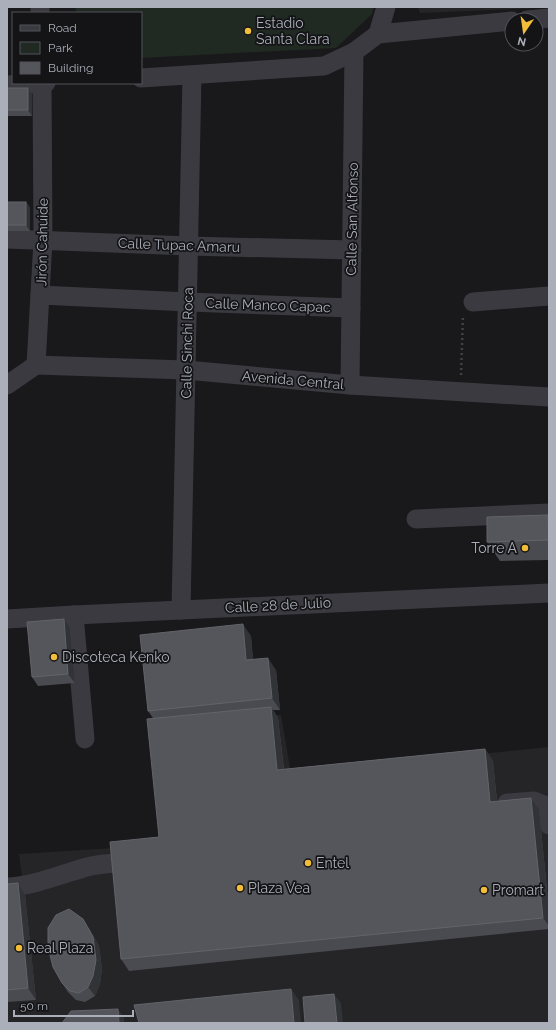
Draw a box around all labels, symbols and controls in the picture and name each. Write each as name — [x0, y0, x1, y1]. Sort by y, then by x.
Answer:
legend — [12, 12, 142, 84]
north arrow — [504, 12, 544, 52]
place label: Estadio Santa Clara — [256, 15, 330, 47]
text: Road — [48, 21, 77, 35]
marker: Estadio Santa Clara — [243, 26, 253, 36]
text: N — [516, 34, 527, 49]
text: Park — [48, 41, 73, 55]
text: Building — [48, 61, 94, 75]
street label: Calle San Alfonso — [343, 162, 361, 276]
street label: Jirón Cahuide — [33, 198, 51, 286]
street label: Calle Tupac Amaru — [118, 235, 240, 255]
street label: Calle Sinchi Roca — [178, 287, 196, 399]
street label: Calle Manco Capac — [205, 295, 331, 315]
street label: Avenida Central — [241, 368, 345, 392]
place label: Torre A — [471, 540, 518, 556]
marker: Torre A — [520, 543, 530, 553]
street label: Calle 28 de Julio — [225, 594, 331, 616]
place label: Discoteca Kenko — [62, 649, 170, 665]
marker: Discoteca Kenko — [49, 652, 59, 662]
place label: Entel — [316, 855, 349, 871]
marker: Entel — [303, 858, 313, 868]
place label: Plaza Vea — [248, 880, 310, 896]
place label: Promart — [492, 882, 544, 898]
marker: Plaza Vea — [235, 883, 245, 893]
marker: Promart — [479, 885, 489, 895]
place label: Real Plaza — [27, 940, 93, 956]
marker: Real Plaza — [14, 943, 24, 953]
scale bar — [14, 992, 133, 1018]
text: 50 m — [20, 999, 48, 1013]

